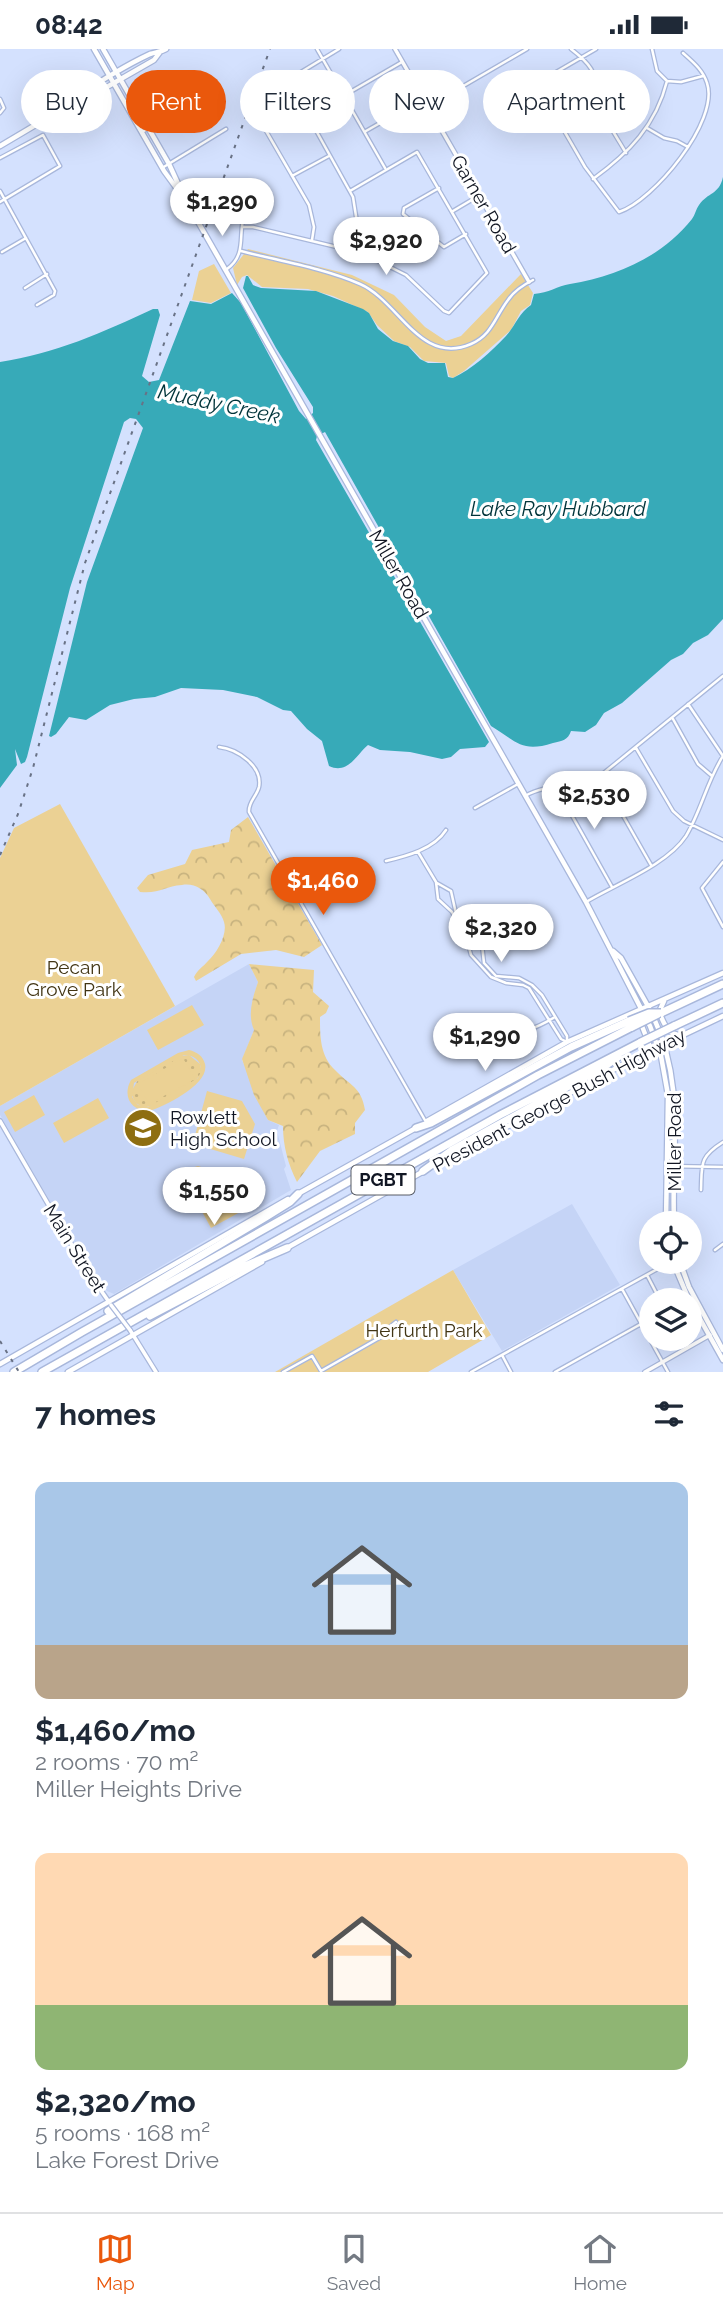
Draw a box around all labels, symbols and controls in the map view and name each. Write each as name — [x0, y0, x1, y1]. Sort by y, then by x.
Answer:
text: 08:42 — [35, 10, 103, 40]
chip: Buy — [21, 70, 112, 133]
chip: Rent — [126, 70, 226, 133]
chip: Filters — [240, 70, 355, 133]
chip: New — [369, 70, 469, 133]
chip: Apartment — [483, 70, 650, 133]
street label: Garner Road — [447, 151, 521, 257]
pin: $1,290 — [165, 179, 279, 238]
text: $1,290 — [186, 187, 258, 214]
pin: $2,920 — [329, 217, 443, 277]
text: $2,920 — [349, 226, 423, 253]
water label: Muddy Creek — [156, 378, 282, 429]
water label: Lake Ray Hubbard — [470, 496, 646, 521]
street label: Miller Road — [365, 526, 433, 622]
pin: $2,530 — [537, 771, 651, 831]
text: $2,530 — [558, 780, 630, 807]
pin: $1,460 — [266, 857, 380, 917]
text: $1,460 — [287, 866, 359, 893]
pin: $2,320 — [444, 905, 558, 964]
text: $2,320 — [465, 913, 537, 940]
park label: Pecan Grove Park — [26, 956, 122, 1000]
pin: $1,290 — [428, 1013, 542, 1073]
text: $1,290 — [449, 1022, 521, 1049]
street label: President George Bush Highway — [429, 1024, 689, 1176]
street label: Miller Road — [663, 1093, 685, 1191]
place label: Rowlett High School — [170, 1106, 277, 1150]
school or university icon: Rowlett High School — [122, 1107, 164, 1149]
road number: PGBT — [352, 1165, 414, 1195]
pin: $1,550 — [157, 1167, 271, 1227]
text: $1,550 — [179, 1176, 249, 1203]
street label: Main Street — [39, 1200, 111, 1297]
map controls — [639, 1211, 702, 1351]
button: locate — [639, 1211, 702, 1274]
button: layers — [639, 1288, 702, 1351]
park label: Herfurth Park — [365, 1319, 483, 1341]
icon: filters — [650, 1395, 688, 1433]
text: 7 homes — [35, 1397, 156, 1432]
icon: home — [299, 1527, 425, 1653]
text: $1,460/mo — [35, 1713, 195, 1748]
text: 2 rooms · 70 m² — [35, 1748, 198, 1775]
text: Miller Heights Drive — [35, 1775, 242, 1802]
icon: home — [299, 1898, 425, 2024]
text: $2,320/mo — [35, 2084, 196, 2119]
text: 5 rooms · 168 m² — [35, 2119, 210, 2146]
text: Lake Forest Drive — [35, 2146, 219, 2173]
tab: Map — [96, 2230, 135, 2294]
tab: Saved — [327, 2230, 381, 2294]
tab: Home — [573, 2230, 627, 2294]

